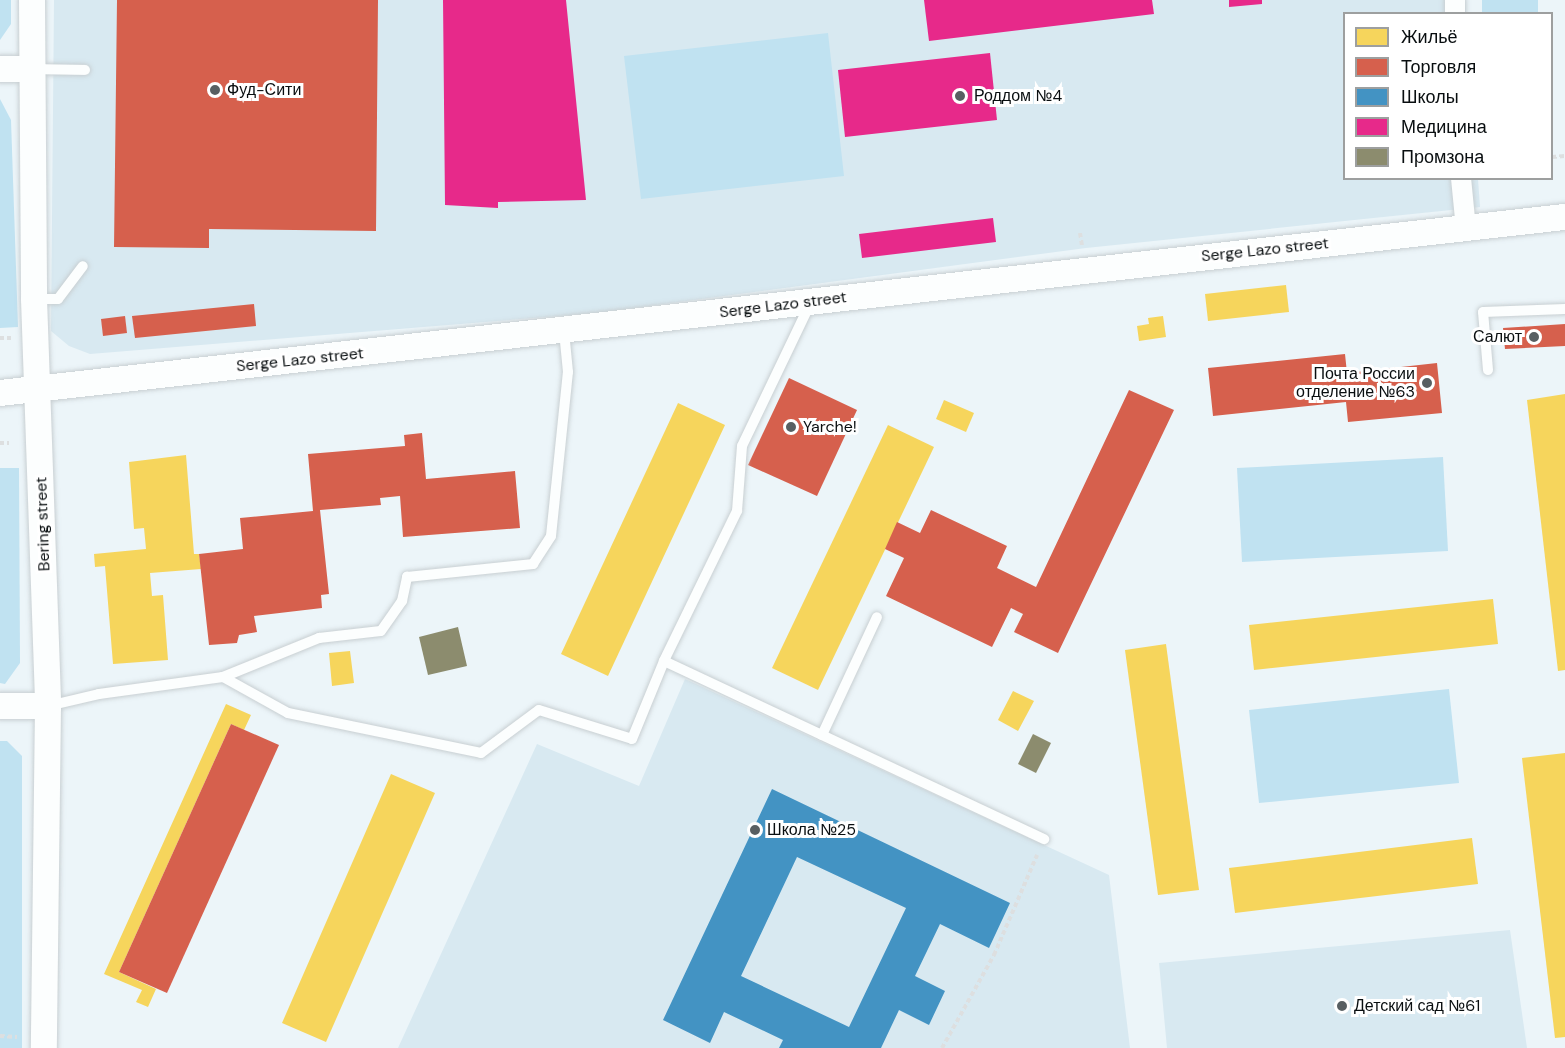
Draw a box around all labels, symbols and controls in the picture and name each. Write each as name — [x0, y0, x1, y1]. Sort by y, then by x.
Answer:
legend — [1343, 12, 1553, 180]
text: Жильё — [1401, 25, 1458, 49]
text: Торговля — [1401, 55, 1476, 79]
place label: Фуд-Сити — [227, 80, 301, 100]
marker: Фуд-Сити — [208, 83, 222, 97]
text: Школы — [1401, 85, 1459, 109]
place label: Роддом №4 — [974, 86, 1062, 106]
marker: Роддом №4 — [951, 87, 969, 105]
text: Медицина — [1401, 115, 1487, 139]
text: Промзона — [1401, 145, 1484, 169]
street label: Serge Lazo street — [1200, 234, 1330, 266]
street label: Serge Lazo street — [718, 288, 848, 322]
place label: Салют — [1473, 327, 1522, 347]
marker: Салют — [1527, 330, 1541, 344]
street label: Serge Lazo street — [235, 344, 365, 376]
place label: Почта России отделение №63 — [1296, 364, 1415, 402]
marker: Почта России отделение №63 — [1420, 376, 1434, 390]
place label: Yarche! — [803, 417, 857, 437]
marker: Yarche! — [784, 420, 798, 434]
street label: Bering street — [32, 476, 54, 572]
place label: Школа №25 — [767, 820, 856, 840]
marker: Школа №25 — [748, 823, 762, 837]
place label: Детский сад №61 — [1354, 996, 1480, 1016]
marker: Детский сад №61 — [1335, 999, 1349, 1013]

